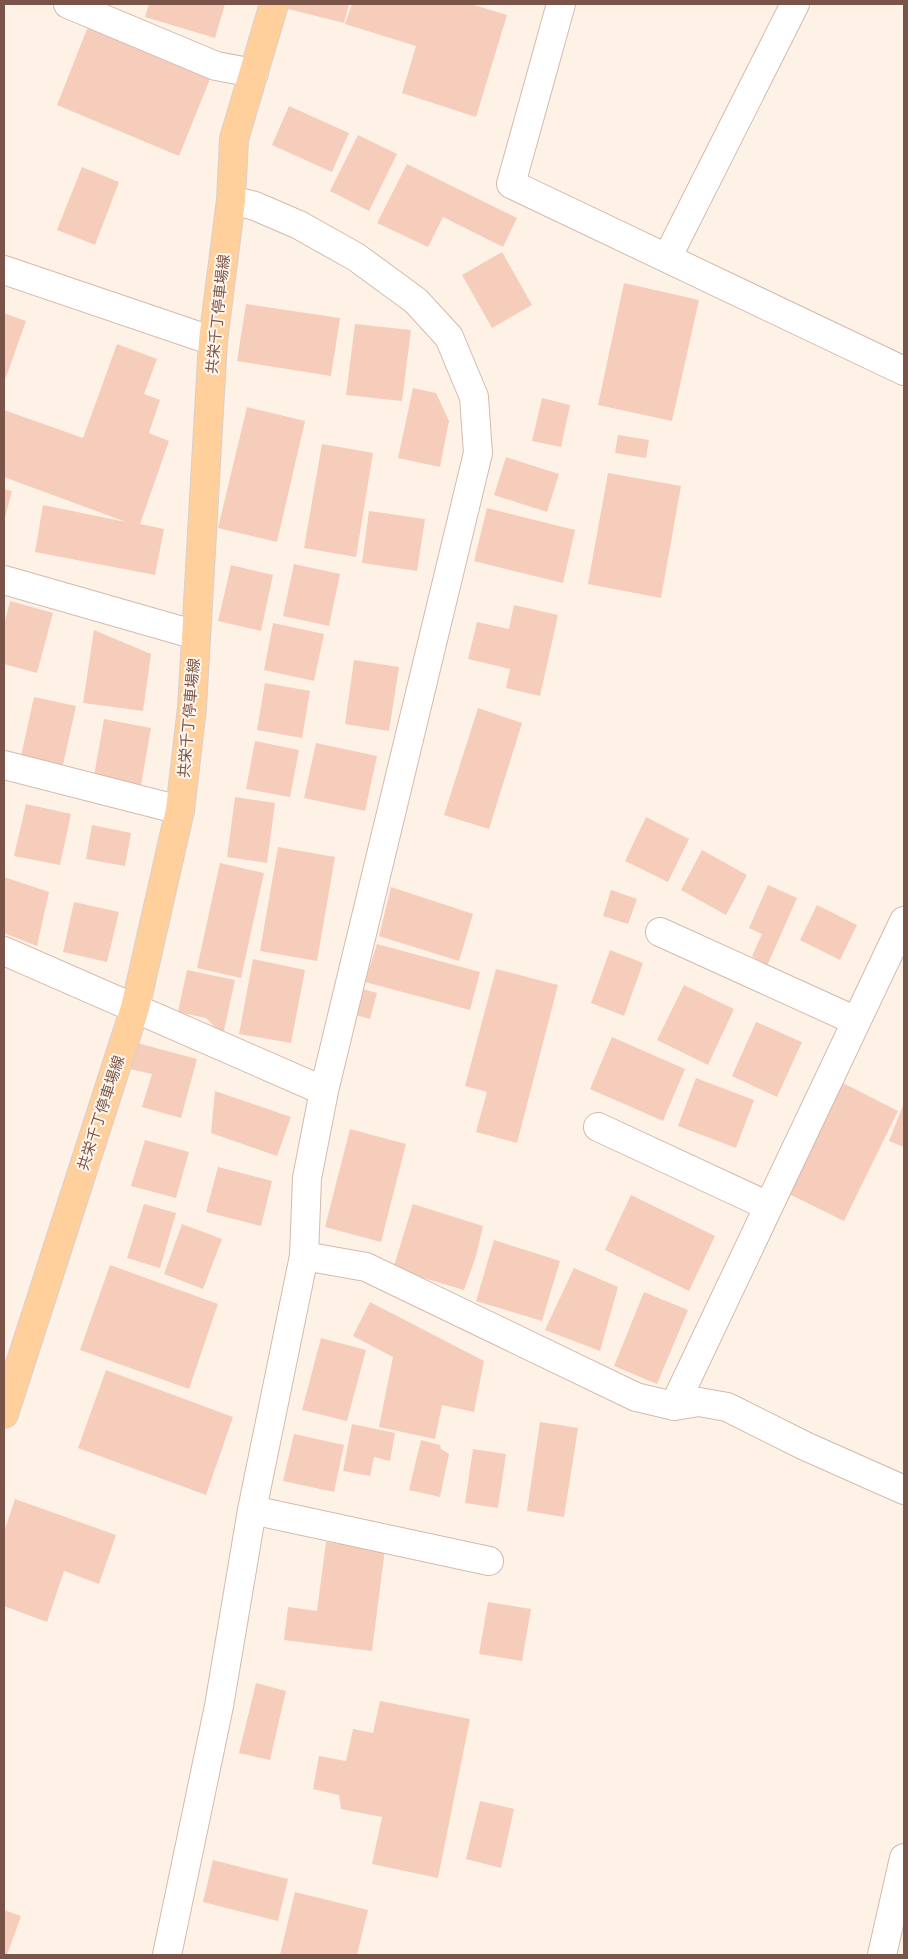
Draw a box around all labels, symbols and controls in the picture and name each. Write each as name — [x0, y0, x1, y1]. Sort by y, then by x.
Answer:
street label: 共栄千丁停車場線 — [203, 253, 234, 375]
street label: 共栄千丁停車場線 — [175, 657, 204, 779]
street label: 共栄千丁停車場線 — [74, 1053, 129, 1173]

